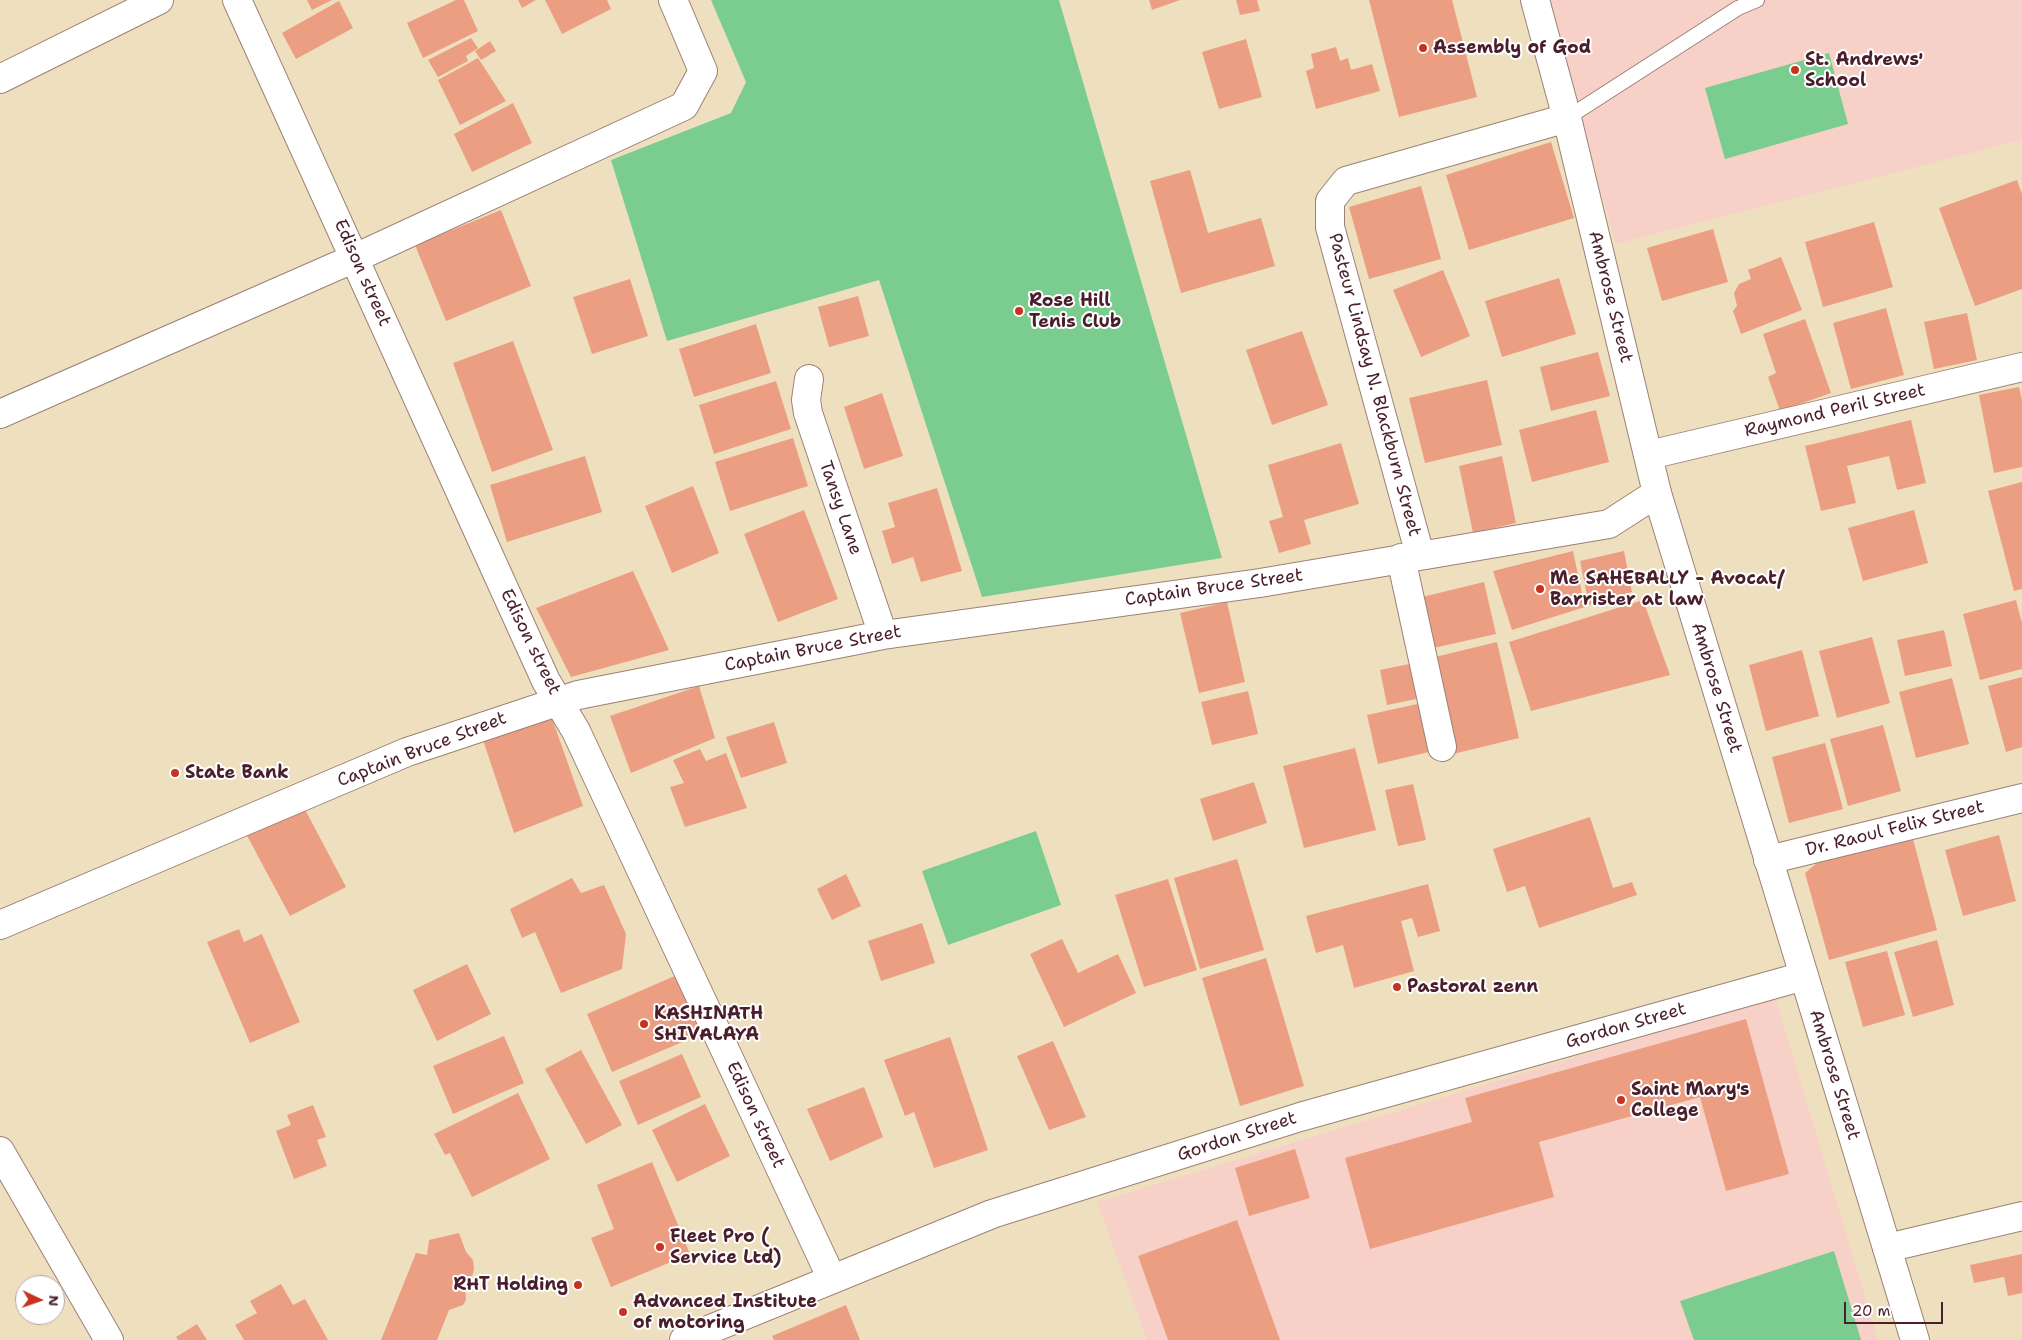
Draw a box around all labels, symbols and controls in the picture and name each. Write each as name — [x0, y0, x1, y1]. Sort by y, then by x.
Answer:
place label: Assembly of God — [1433, 37, 1591, 59]
marker: Assembly of God — [1417, 42, 1429, 54]
place label: St. Andrews' School — [1805, 49, 1923, 92]
marker: St. Andrews' School — [1789, 64, 1801, 76]
street label: Edison street — [329, 216, 395, 330]
street label: Ambrose Street — [1583, 229, 1637, 365]
street label: Pasteur Lindsay N. Blackburn Street — [1323, 231, 1425, 539]
place label: Rose Hill Tenis Club — [1029, 290, 1121, 332]
marker: Rose Hill Tenis Club — [1013, 305, 1025, 317]
street label: Raymond Peril Street — [1742, 380, 1928, 442]
street label: Tansy Lane — [814, 458, 866, 558]
street label: Captain Bruce Street — [1124, 565, 1304, 611]
place label: Me SAHEBALLY - Avocat/ Barrister at law — [1550, 568, 1784, 610]
marker: Me SAHEBALLY - Avocat/ Barrister at law — [1534, 583, 1546, 595]
street label: Edison street — [495, 586, 565, 698]
street label: Ambrose Street — [1686, 620, 1746, 756]
street label: Captain Bruce Street — [723, 621, 903, 677]
street label: Captain Bruce Street — [334, 708, 510, 792]
place label: State Bank — [185, 762, 289, 784]
marker: State Bank — [169, 767, 181, 779]
street label: Dr. Raoul Felix Street — [1804, 796, 1986, 862]
place label: Pastoral zenn — [1407, 976, 1538, 998]
marker: Pastoral zenn — [1391, 981, 1403, 993]
street label: Gordon Street — [1563, 998, 1689, 1054]
place label: KASHINATH SHIVALAYA — [654, 1003, 763, 1046]
street label: Ambrose Street — [1804, 1007, 1864, 1143]
marker: KASHINATH SHIVALAYA — [638, 1018, 650, 1030]
street label: Edison street — [721, 1058, 789, 1172]
place label: Saint Mary's College — [1631, 1079, 1750, 1122]
marker: Saint Mary's College — [1615, 1094, 1627, 1106]
street label: Gordon Street — [1175, 1108, 1299, 1166]
place label: Fleet Pro ( Service Ltd) — [670, 1226, 782, 1268]
marker: Fleet Pro ( Service Ltd) — [654, 1241, 666, 1253]
place label: RHT Holding — [453, 1274, 568, 1296]
north arrow — [15, 1275, 65, 1325]
marker: RHT Holding — [572, 1279, 584, 1291]
place label: Advanced Institute of motoring — [633, 1291, 817, 1334]
scale bar — [1847, 1292, 1946, 1324]
text: N — [45, 1295, 63, 1307]
text: 20 m — [1852, 1301, 1891, 1321]
marker: Advanced Institute of motoring — [617, 1306, 629, 1318]

